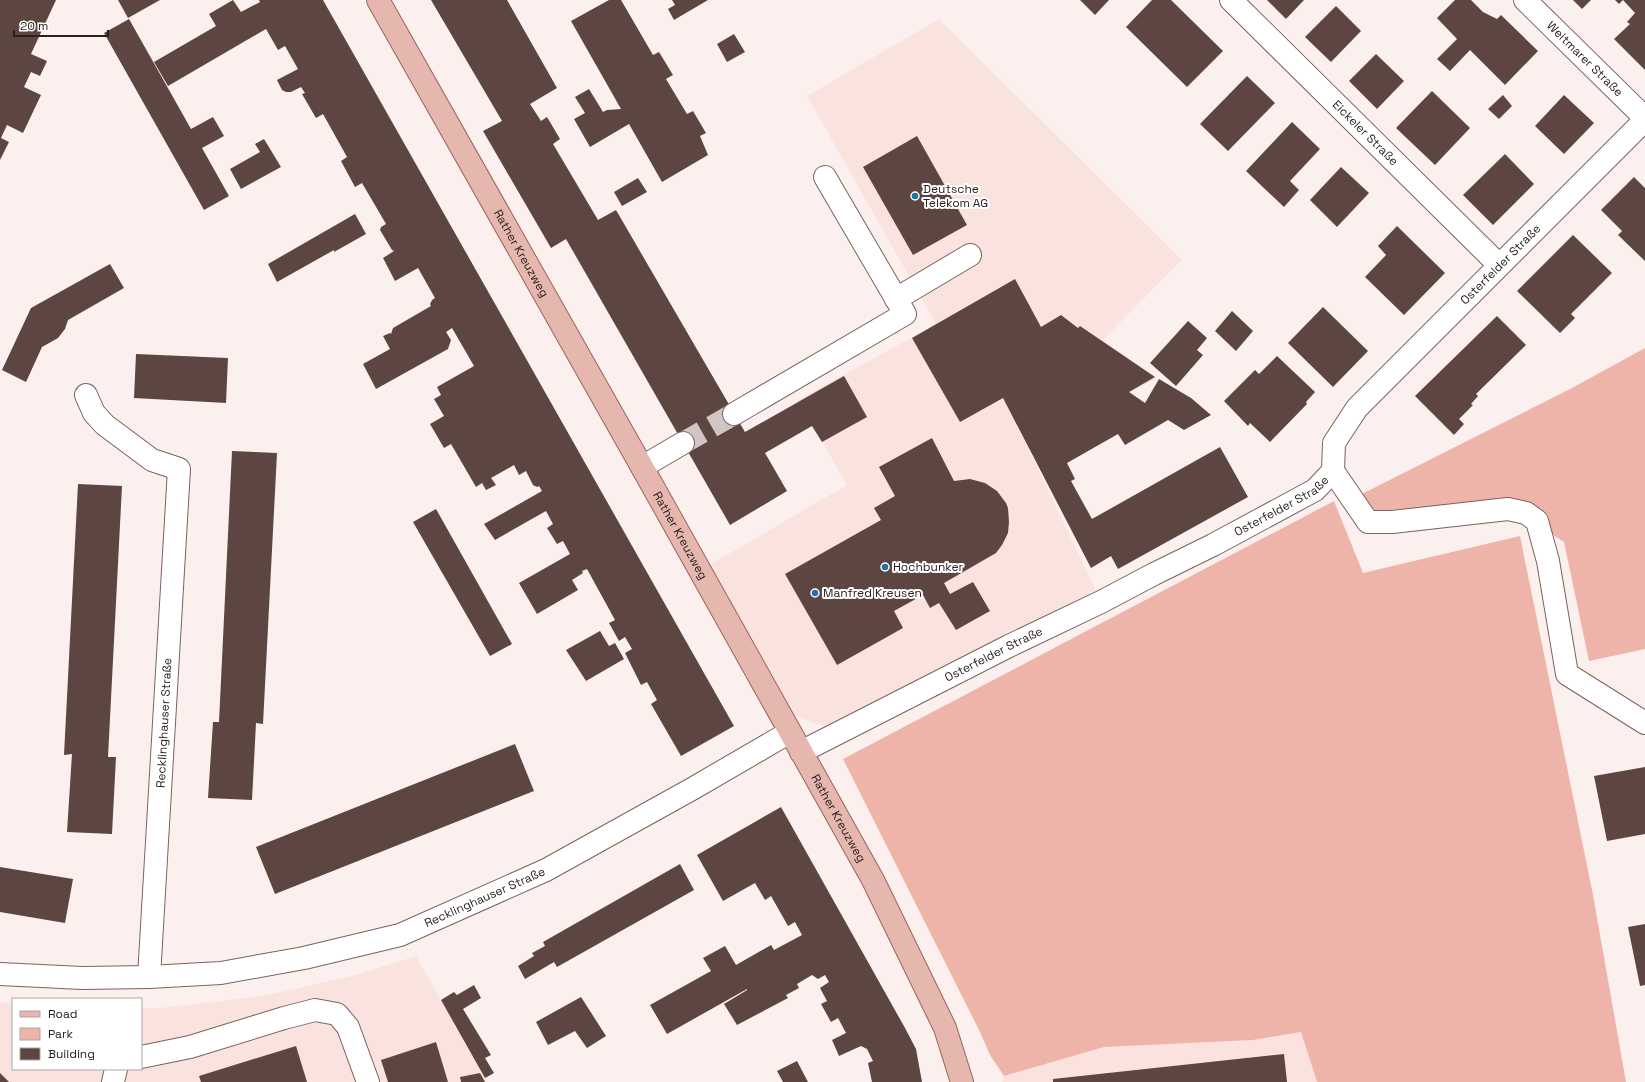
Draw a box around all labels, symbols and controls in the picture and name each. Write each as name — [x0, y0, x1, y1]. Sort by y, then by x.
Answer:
scale bar — [14, 12, 108, 38]
text: 20 m — [20, 18, 48, 34]
street label: Weitmarer Straße — [1543, 18, 1627, 100]
street label: Eickeler Straße — [1329, 97, 1402, 169]
place label: Deutsche Telekom AG — [923, 181, 988, 211]
marker: Deutsche Telekom AG — [910, 191, 920, 201]
street label: Rather Kreuzweg — [490, 207, 552, 300]
street label: Osterfelder Straße — [1457, 221, 1544, 308]
street label: Osterfelder Straße — [1231, 472, 1332, 540]
street label: Rather Kreuzweg — [649, 489, 711, 582]
place label: Hochbunker — [893, 559, 963, 575]
marker: Hochbunker — [880, 562, 890, 572]
place label: Manfred Kreusen — [823, 585, 922, 601]
marker: Manfred Kreusen — [810, 588, 820, 598]
street label: Osterfelder Straße — [942, 623, 1045, 685]
street label: Recklinghauser Straße — [153, 657, 175, 789]
street label: Rather Kreuzweg — [807, 771, 870, 865]
street label: Recklinghauser Straße — [422, 863, 548, 931]
legend — [12, 998, 142, 1070]
text: Road — [48, 1006, 77, 1022]
text: Park — [48, 1026, 73, 1042]
text: Building — [48, 1046, 95, 1062]

